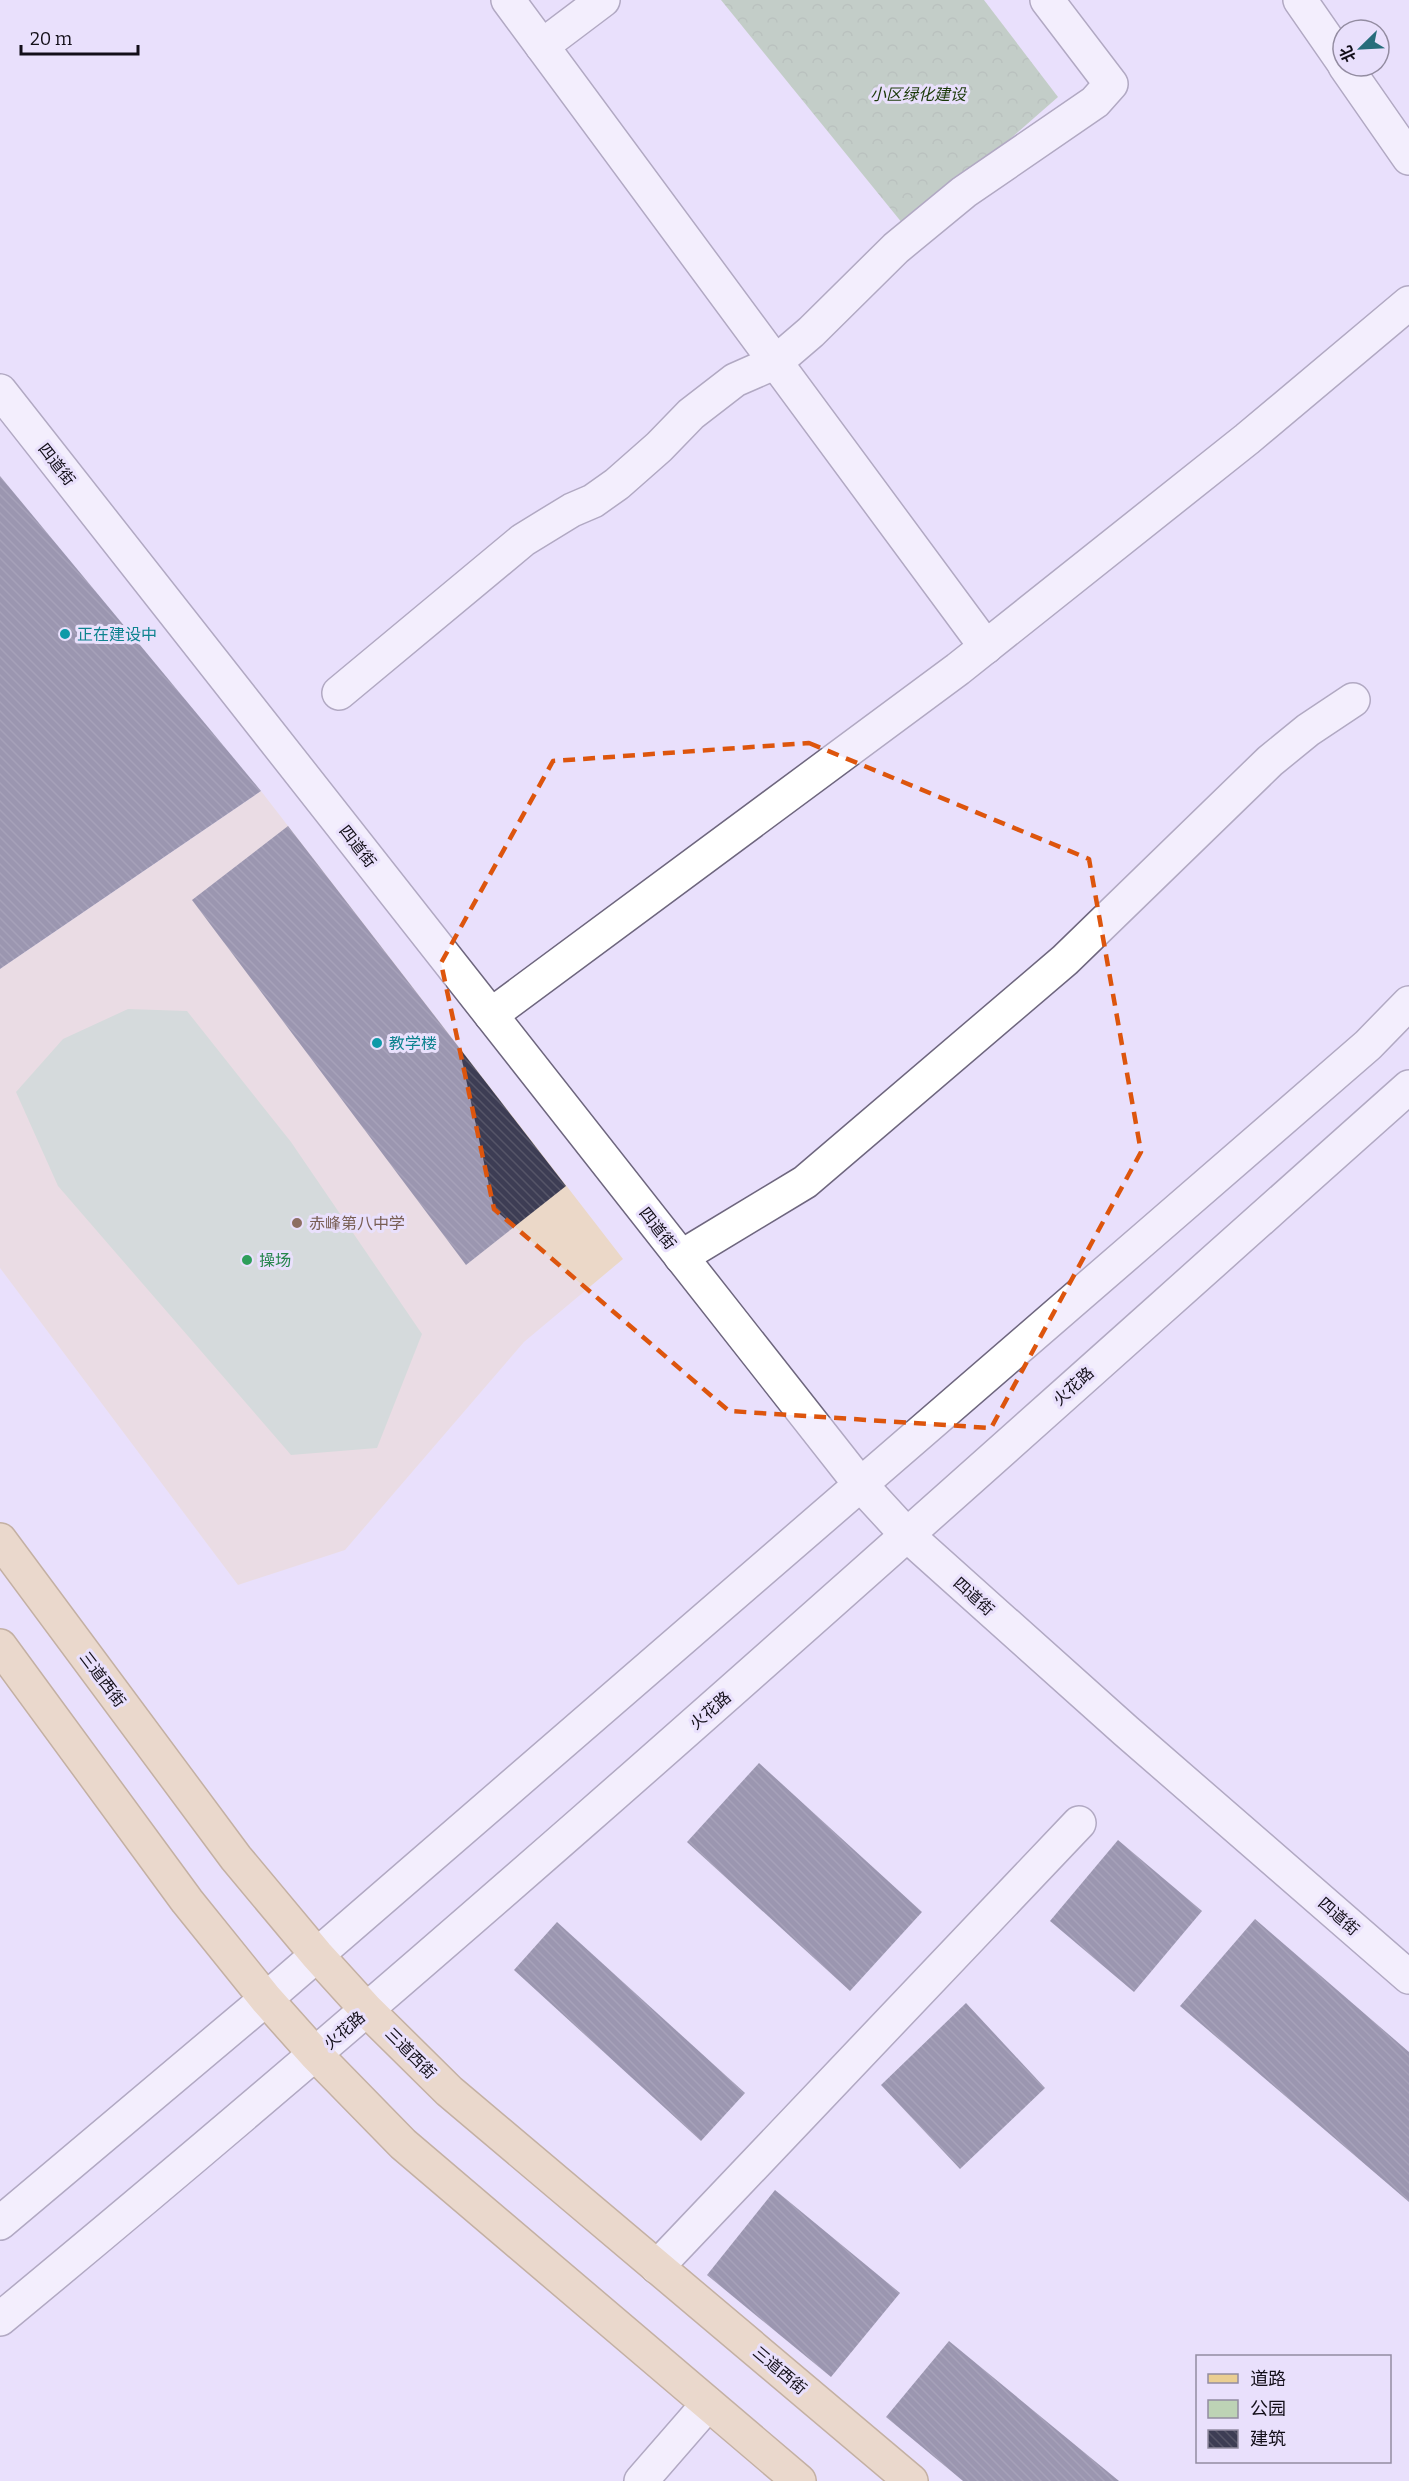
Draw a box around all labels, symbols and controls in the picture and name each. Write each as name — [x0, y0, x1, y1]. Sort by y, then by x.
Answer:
scale bar — [21, 18, 138, 56]
north arrow — [1331, 18, 1391, 78]
text: 20 m — [30, 28, 72, 50]
text: 北 — [1336, 43, 1360, 65]
park label: 小区绿化建设 — [870, 85, 968, 104]
street label: 四道街 — [34, 440, 79, 489]
place label: 正在建设中 — [77, 625, 157, 644]
marker: 正在建设中 — [58, 627, 72, 641]
street label: 四道街 — [335, 822, 380, 871]
place label: 教学楼 — [389, 1034, 437, 1053]
marker: 教学楼 — [370, 1036, 384, 1050]
street label: 四道街 — [635, 1204, 680, 1253]
place label: 赤峰第八中学 — [309, 1214, 405, 1233]
marker: 赤峰第八中学 — [290, 1216, 304, 1230]
place label: 操场 — [259, 1251, 291, 1270]
marker: 操场 — [240, 1253, 254, 1267]
street label: 火花路 — [1049, 1363, 1098, 1409]
street label: 四道街 — [949, 1573, 998, 1619]
street label: 三道西街 — [76, 1648, 129, 1711]
street label: 火花路 — [686, 1687, 735, 1733]
street label: 四道街 — [1314, 1893, 1363, 1939]
street label: 火花路 — [320, 2007, 369, 2053]
street label: 三道西街 — [381, 2024, 440, 2083]
street label: 三道西街 — [749, 2343, 810, 2398]
legend — [1196, 2355, 1391, 2463]
text: 道路 — [1250, 2368, 1286, 2390]
text: 公园 — [1250, 2398, 1286, 2420]
text: 建筑 — [1250, 2428, 1286, 2450]

